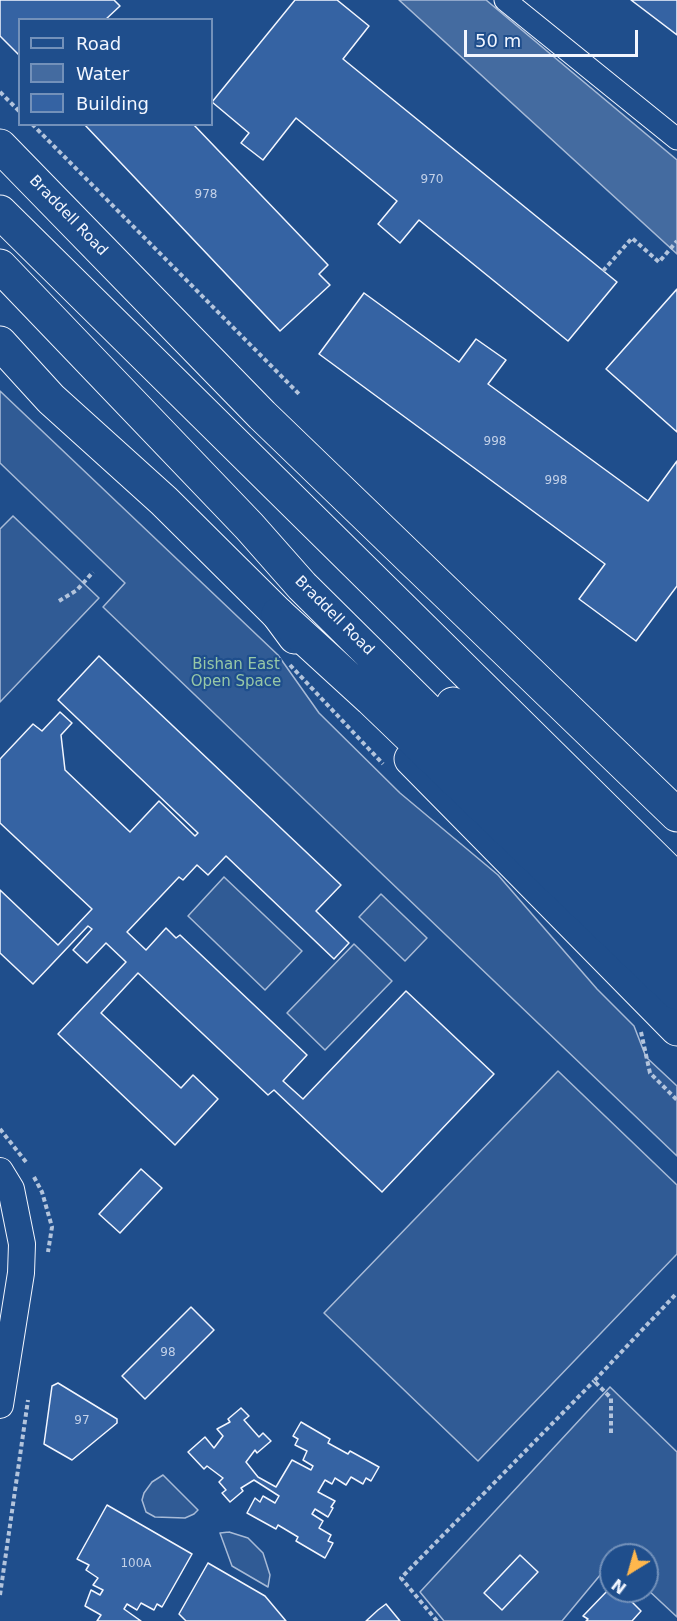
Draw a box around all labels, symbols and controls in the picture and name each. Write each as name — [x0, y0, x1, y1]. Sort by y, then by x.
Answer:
legend — [18, 18, 213, 126]
scale bar — [467, 18, 641, 56]
text: 50 m — [475, 30, 521, 51]
text: Road — [76, 33, 121, 54]
text: Water — [76, 63, 129, 84]
text: Building — [76, 93, 149, 114]
street label: Braddell Road — [25, 172, 111, 260]
house number: 970 — [421, 173, 443, 187]
house number: 978 — [195, 188, 217, 202]
house number: 998 — [484, 435, 506, 449]
house number: 998 — [545, 474, 567, 488]
street label: Braddell Road — [291, 573, 377, 659]
park label: Bishan East Open Space — [191, 656, 281, 691]
house number: 98 — [160, 1346, 176, 1360]
house number: 97 — [74, 1414, 90, 1428]
north arrow — [599, 1543, 659, 1603]
house number: 100A — [120, 1557, 152, 1571]
text: N — [608, 1575, 630, 1598]

